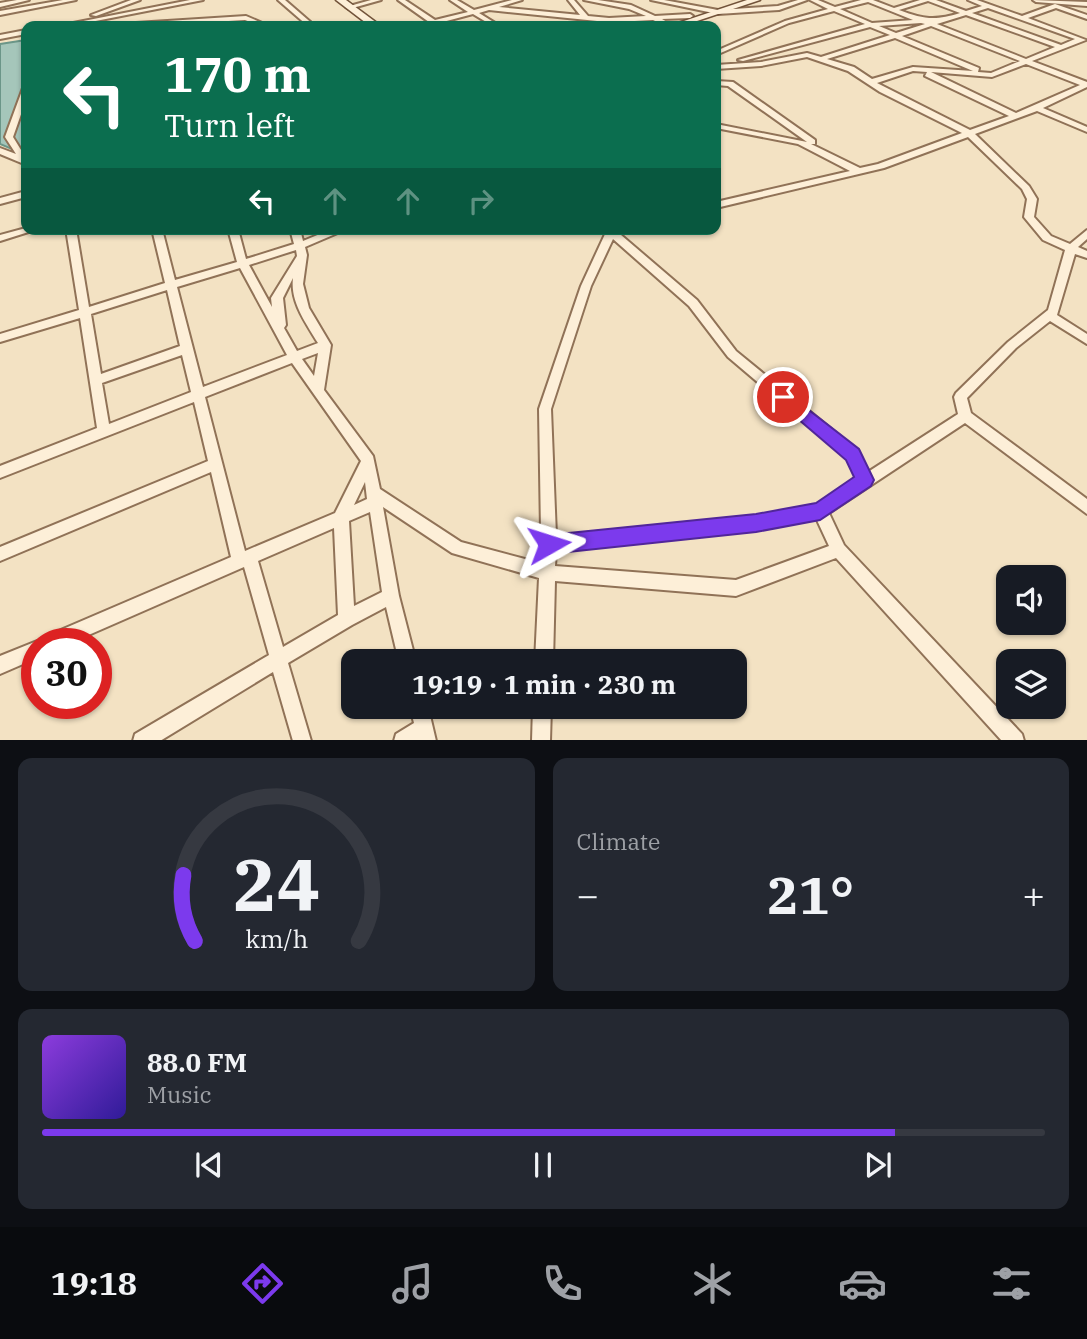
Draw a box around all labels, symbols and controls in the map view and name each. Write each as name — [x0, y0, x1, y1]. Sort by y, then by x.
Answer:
text: 170 m — [164, 42, 311, 105]
icon: left — [49, 49, 140, 140]
text: Turn left — [164, 104, 295, 146]
icon: left — [243, 182, 281, 220]
icon: ahead — [316, 182, 354, 220]
icon: ahead — [389, 182, 427, 220]
icon: right — [462, 182, 500, 220]
pin — [753, 367, 813, 427]
icon: arrive — [764, 378, 802, 416]
position arrow — [512, 507, 586, 581]
map controls — [996, 565, 1066, 719]
button: sound — [996, 565, 1066, 635]
speed limit sign: 30 — [21, 628, 112, 719]
button: layers — [996, 649, 1066, 719]
text: 19:19 · 1 min · 230 m — [412, 667, 676, 701]
text: Climate — [577, 826, 660, 856]
text: 24 — [233, 836, 320, 931]
text: 21° — [767, 861, 854, 928]
text: − — [577, 870, 599, 919]
text: + — [1022, 870, 1045, 919]
text: km/h — [245, 921, 308, 954]
text: 88.0 FM — [147, 1045, 247, 1079]
text: Music — [147, 1079, 212, 1109]
icon: previous — [190, 1146, 228, 1184]
icon: pause — [524, 1146, 562, 1184]
icon: next — [859, 1146, 897, 1184]
icon: directions — [238, 1259, 287, 1308]
icon: music — [388, 1259, 437, 1308]
icon: phone — [538, 1259, 587, 1308]
icon: climate — [688, 1259, 737, 1308]
icon: car — [838, 1259, 887, 1308]
icon: filters — [987, 1259, 1036, 1308]
text: 19:18 — [50, 1262, 137, 1304]

